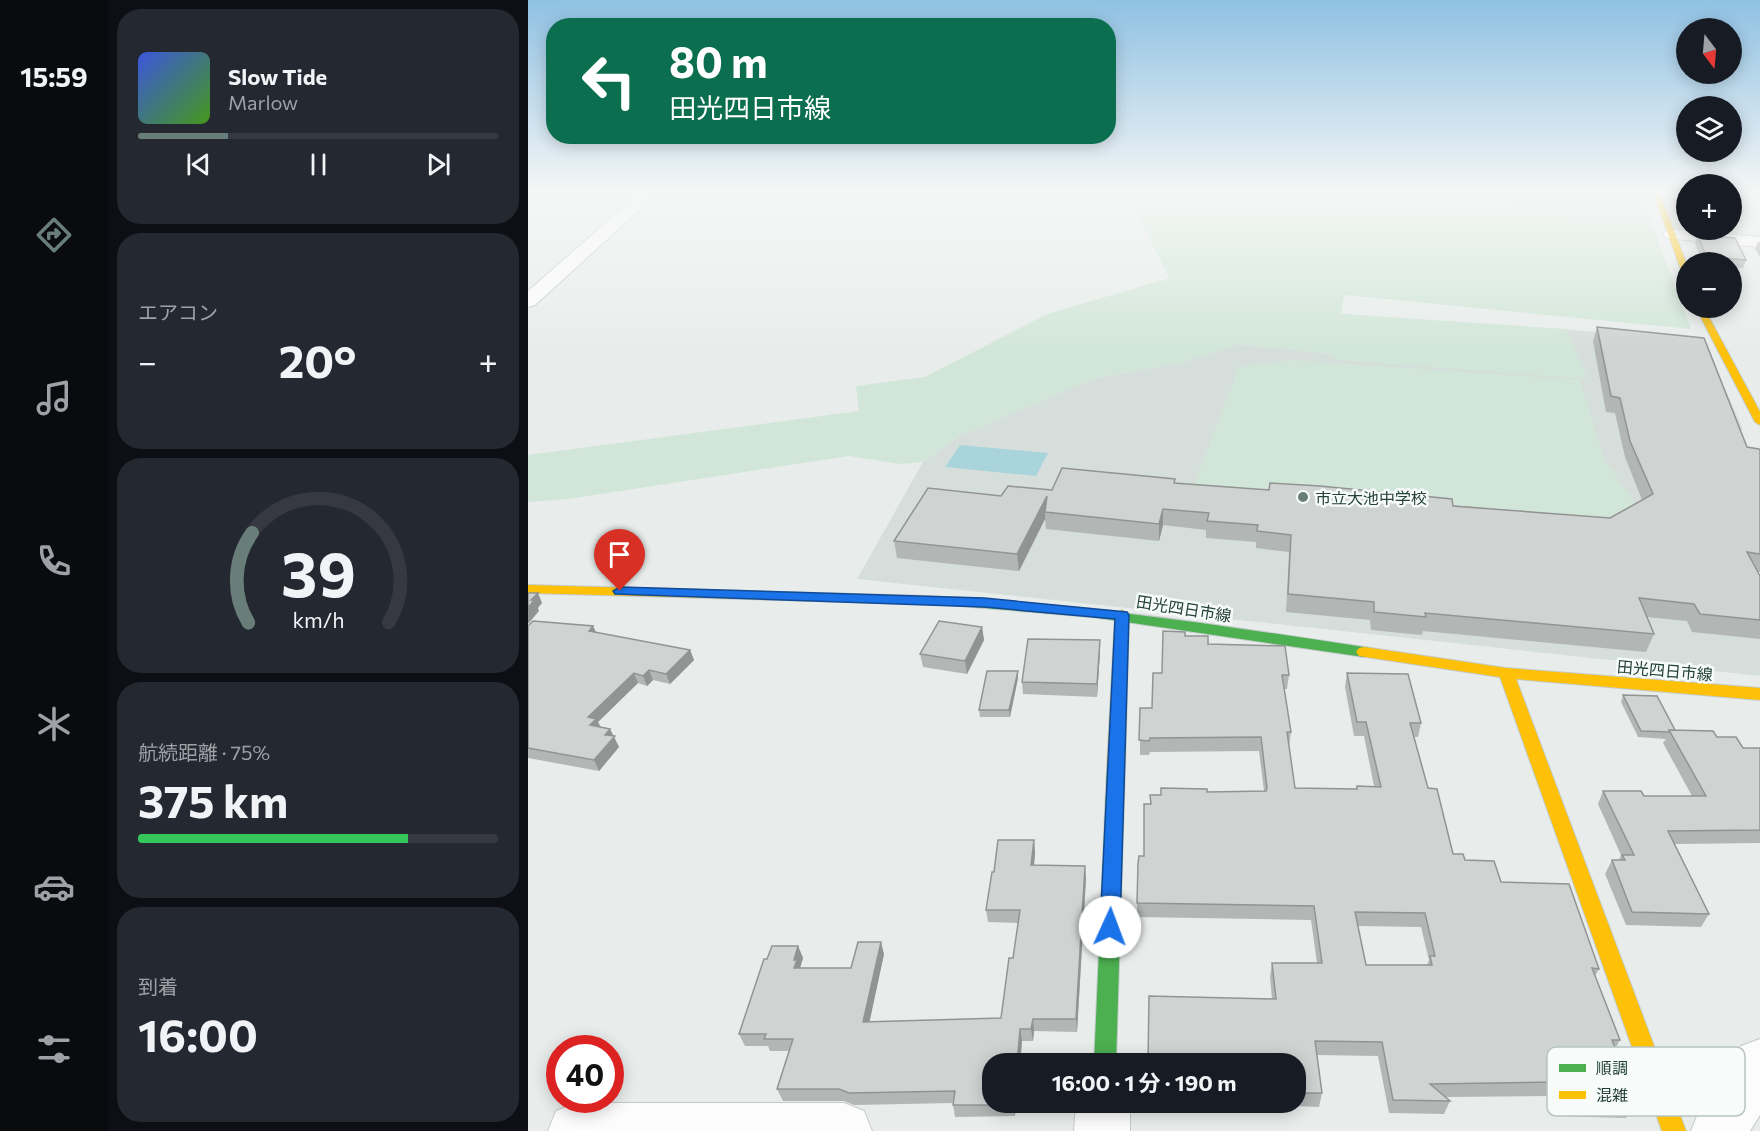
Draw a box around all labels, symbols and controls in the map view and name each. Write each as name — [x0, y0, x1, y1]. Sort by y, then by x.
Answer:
north arrow — [1676, 18, 1742, 84]
map controls — [1676, 18, 1742, 318]
text: 80 m — [669, 35, 768, 87]
icon: left — [570, 42, 648, 120]
text: 15:59 — [20, 60, 88, 93]
text: Slow Tide — [228, 63, 327, 90]
text: Marlow — [228, 90, 298, 114]
text: 田光四日市線 — [669, 91, 831, 124]
button: layers — [1676, 96, 1742, 162]
icon: previous — [182, 148, 215, 181]
icon: pause — [302, 148, 335, 181]
icon: next — [422, 148, 455, 181]
button: + — [1676, 174, 1742, 240]
icon: directions — [33, 214, 75, 256]
button: − — [1676, 252, 1742, 318]
text: エアコン — [138, 300, 218, 324]
text: 20° — [279, 332, 357, 387]
text: − — [138, 340, 157, 381]
text: + — [479, 340, 498, 381]
icon: music — [33, 377, 75, 419]
place label: 市立大池中学校 — [1315, 488, 1427, 507]
marker: 市立大池中学校 — [1296, 490, 1310, 504]
pin — [594, 529, 645, 591]
text: 39 — [281, 534, 355, 610]
icon: arrive — [603, 538, 636, 571]
icon: phone — [33, 540, 75, 582]
street label: 田光四日市線 — [1135, 591, 1233, 625]
text: km/h — [292, 606, 344, 632]
street label: 田光四日市線 — [1616, 656, 1714, 684]
icon: climate — [33, 703, 75, 745]
text: 航続距離 · 75% — [138, 740, 270, 764]
text: 375 km — [138, 772, 288, 827]
icon: car — [33, 866, 75, 908]
position arrow — [1078, 895, 1142, 959]
text: 到着 — [138, 974, 178, 998]
text: 16:00 — [138, 1006, 258, 1061]
icon: filters — [33, 1028, 75, 1070]
speed limit sign: 40 — [546, 1035, 624, 1113]
legend — [1547, 1047, 1745, 1116]
text: 順調 — [1596, 1058, 1628, 1077]
text: 16:00 · 1 分 · 190 m — [1052, 1069, 1236, 1096]
text: 混雑 — [1596, 1085, 1628, 1104]

